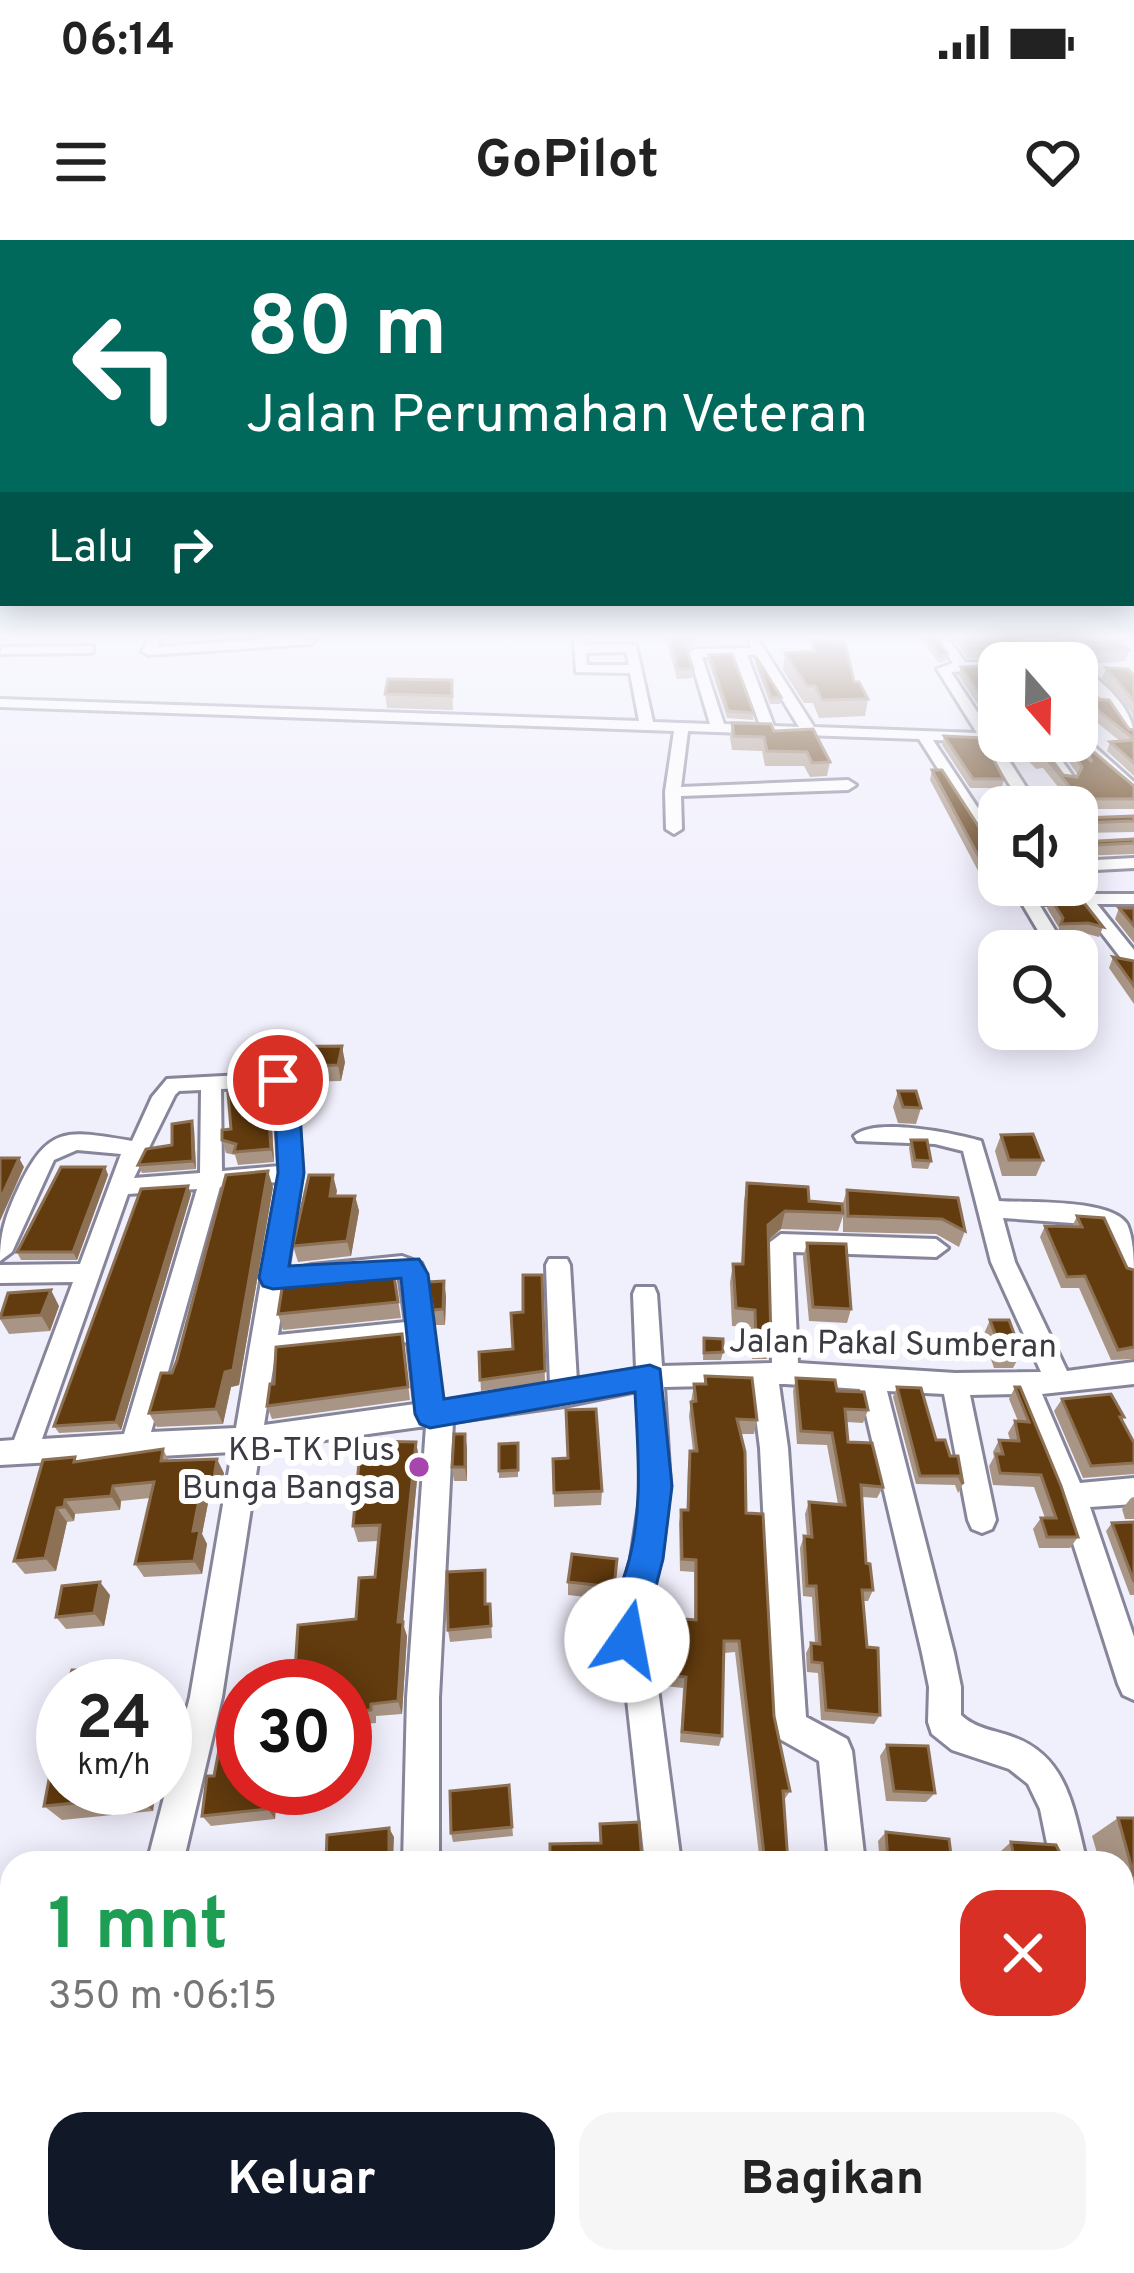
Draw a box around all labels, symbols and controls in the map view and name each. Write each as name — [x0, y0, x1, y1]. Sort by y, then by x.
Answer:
text: 06:14 — [60, 14, 175, 71]
text: GoPilot — [475, 128, 659, 197]
icon: menu — [48, 129, 114, 195]
icon: heart — [1020, 129, 1086, 195]
text: 80 m — [246, 279, 447, 385]
icon: left — [48, 288, 204, 444]
text: Jalan Perumahan Veteran — [246, 383, 868, 452]
icon: right — [158, 516, 224, 582]
text: Lalu — [48, 521, 134, 578]
north arrow — [978, 642, 1098, 762]
map controls — [978, 642, 1098, 1050]
button: sound — [978, 786, 1098, 906]
button: search — [978, 930, 1098, 1050]
pin — [227, 1029, 329, 1131]
icon: arrive — [245, 1047, 311, 1113]
street label: Jalan Pakal Sumberan — [728, 1322, 1057, 1370]
place label: KB-TK Plus Bunga Bangsa — [182, 1431, 395, 1511]
marker: KB-TK Plus Bunga Bangsa — [406, 1454, 432, 1480]
position arrow — [564, 1577, 690, 1703]
speed limit sign: 30 — [216, 1659, 372, 1815]
text: 24 — [76, 1684, 152, 1760]
text: km/h — [78, 1748, 150, 1785]
text: 1 mnt — [48, 1883, 228, 1975]
button: close — [960, 1890, 1086, 2016]
text: 350 m · 06:15 — [48, 1974, 277, 2023]
button: Keluar — [48, 2112, 555, 2250]
button: Bagikan — [579, 2112, 1086, 2250]

